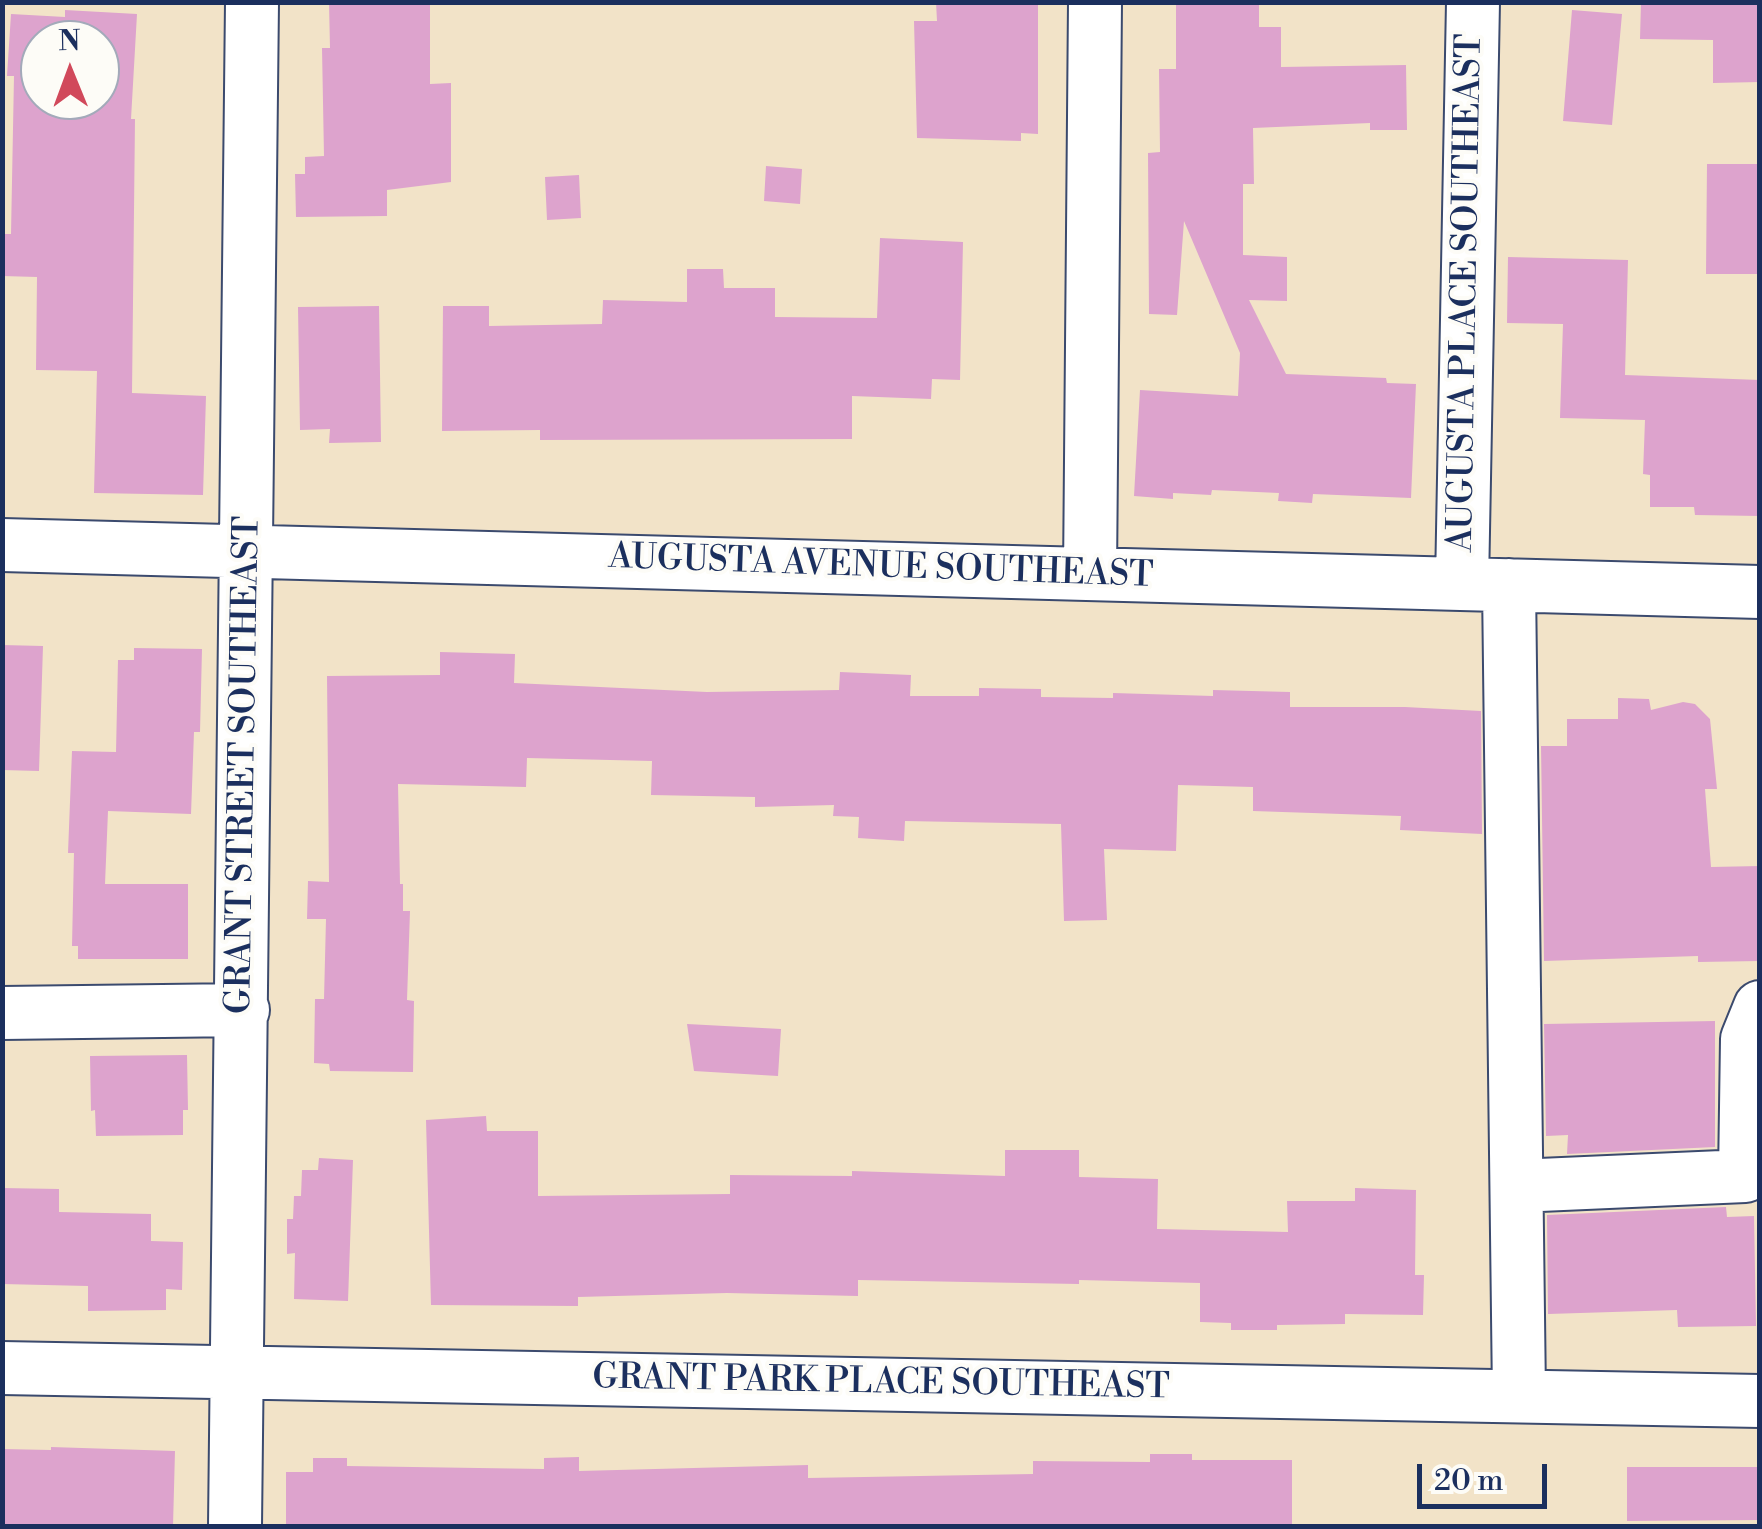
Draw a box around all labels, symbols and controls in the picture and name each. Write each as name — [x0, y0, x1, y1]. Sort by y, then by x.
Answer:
north arrow — [20, 20, 120, 120]
text: N — [58, 24, 81, 59]
street label: AUGUSTA PLACE SOUTHEAST — [1441, 33, 1493, 553]
street label: GRANT STREET SOUTHEAST — [220, 516, 270, 1014]
street label: AUGUSTA AVENUE SOUTHEAST — [608, 538, 1154, 598]
street label: GRANT PARK PLACE SOUTHEAST — [592, 1358, 1170, 1410]
scale bar — [1422, 1444, 1552, 1506]
text: 20 m — [1434, 1462, 1503, 1500]

